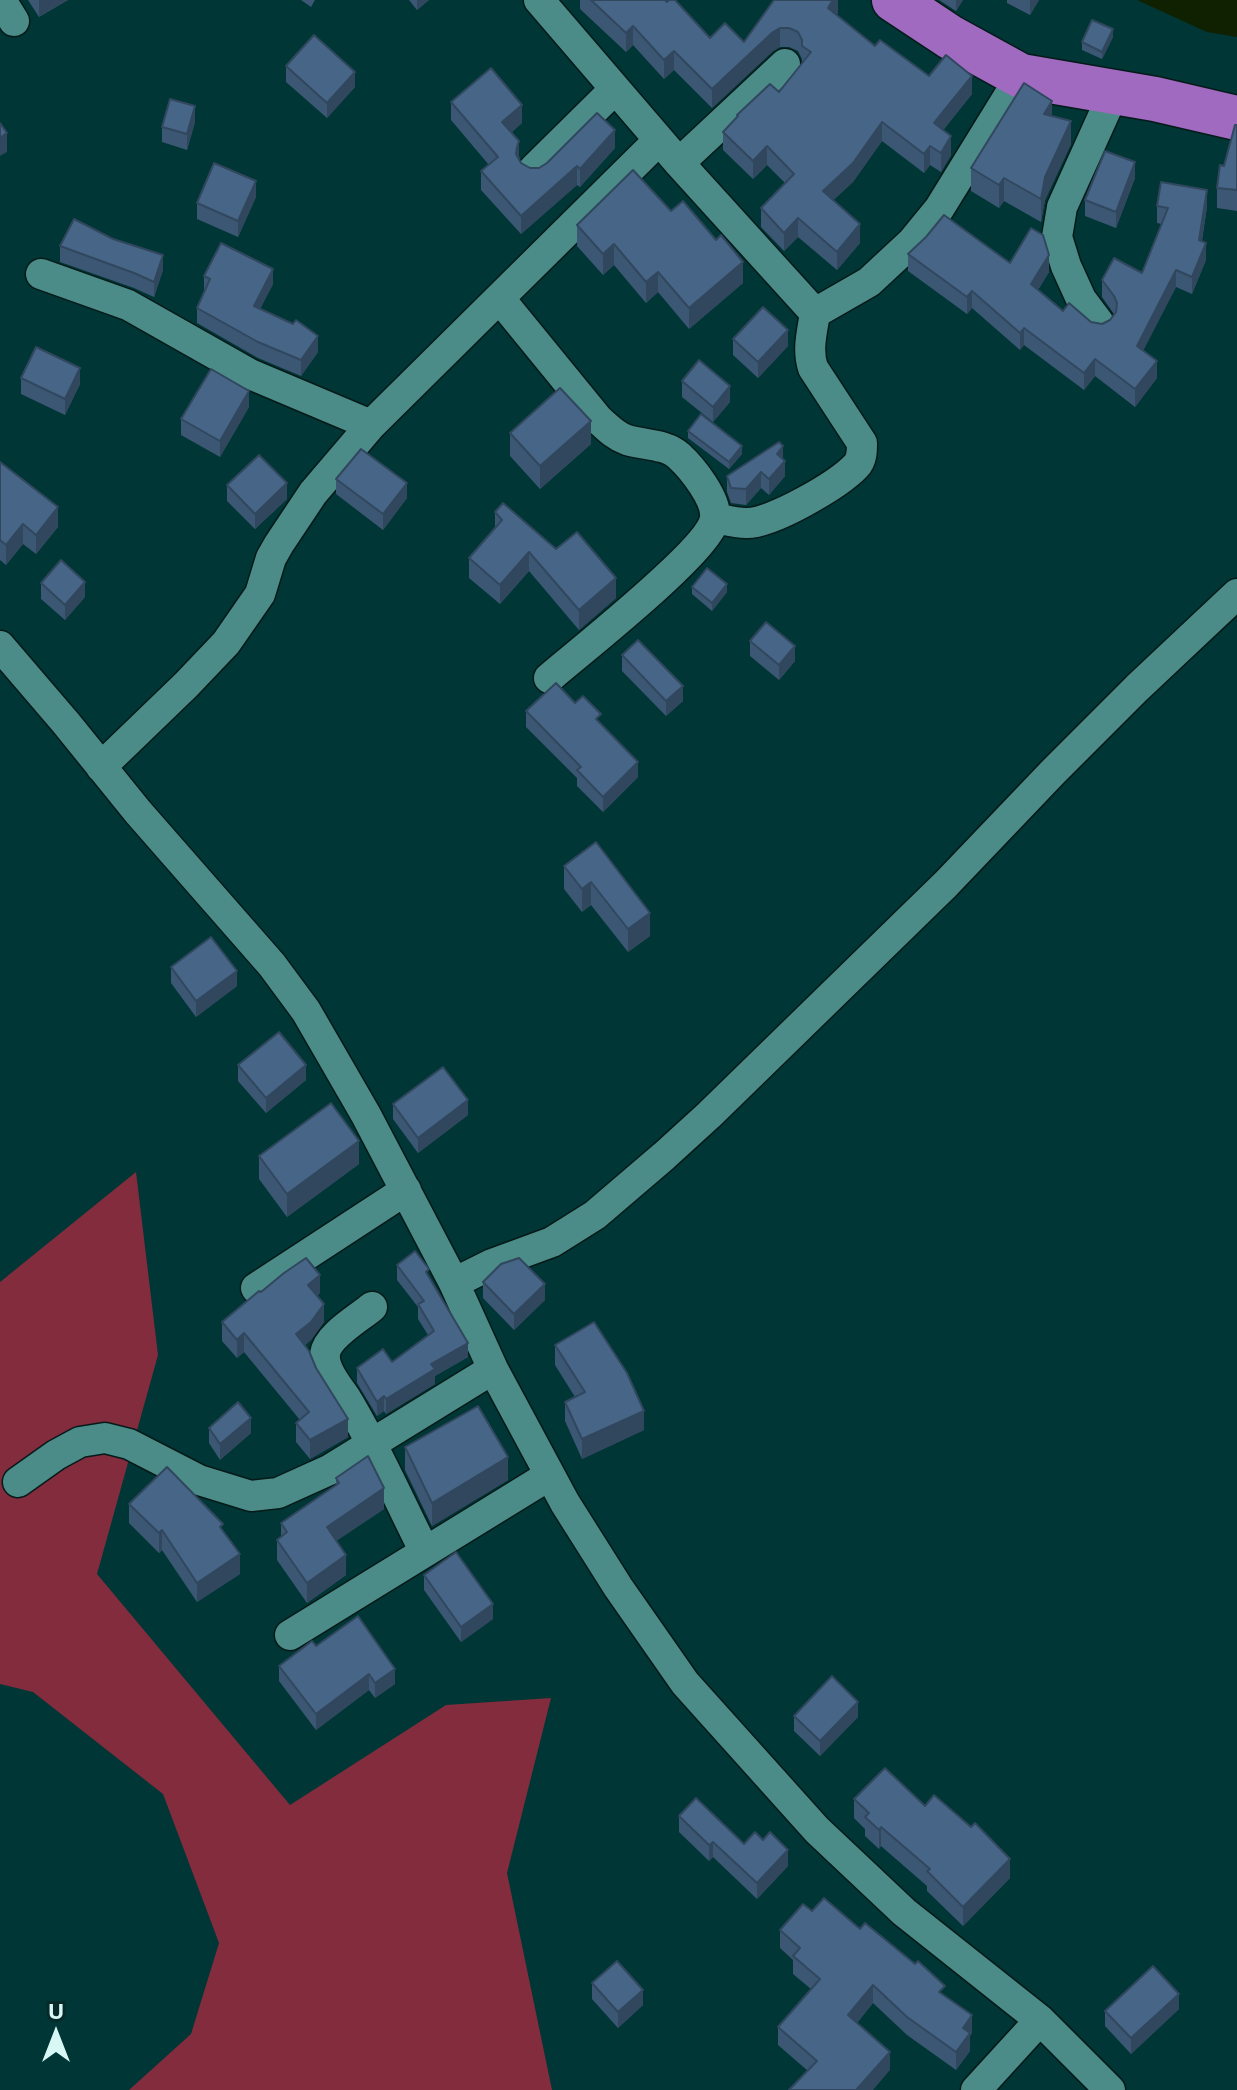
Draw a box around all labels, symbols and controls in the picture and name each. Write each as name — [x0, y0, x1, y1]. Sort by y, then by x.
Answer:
north arrow — [16, 1994, 96, 2074]
text: U — [48, 1995, 64, 2025]

